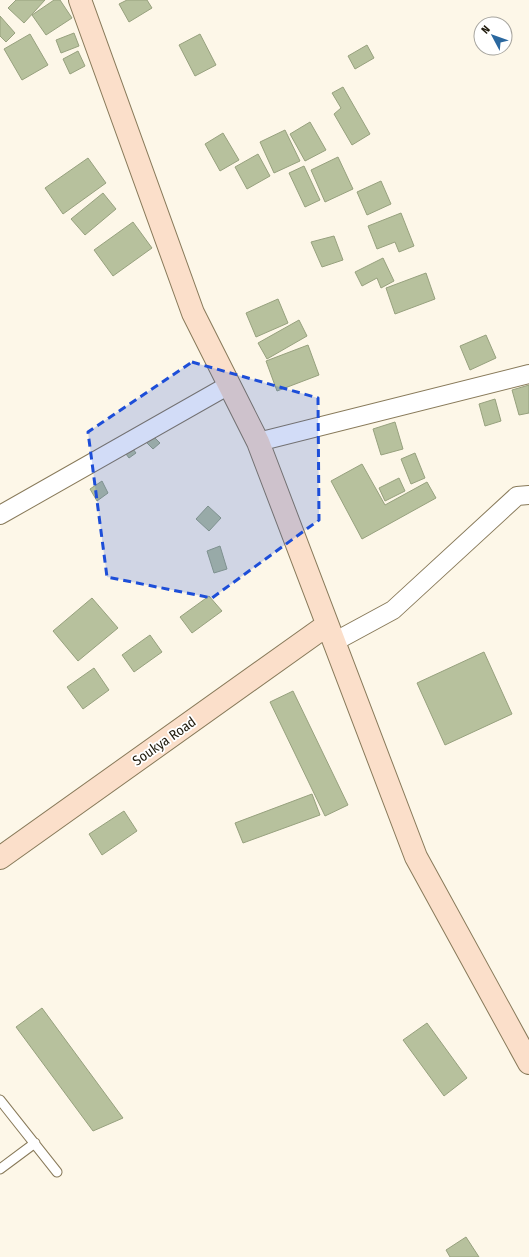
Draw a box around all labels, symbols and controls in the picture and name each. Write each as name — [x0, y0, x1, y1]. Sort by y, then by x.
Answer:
north arrow — [473, 16, 513, 56]
text: N — [479, 23, 493, 37]
street label: Soukya Road — [129, 713, 199, 769]

